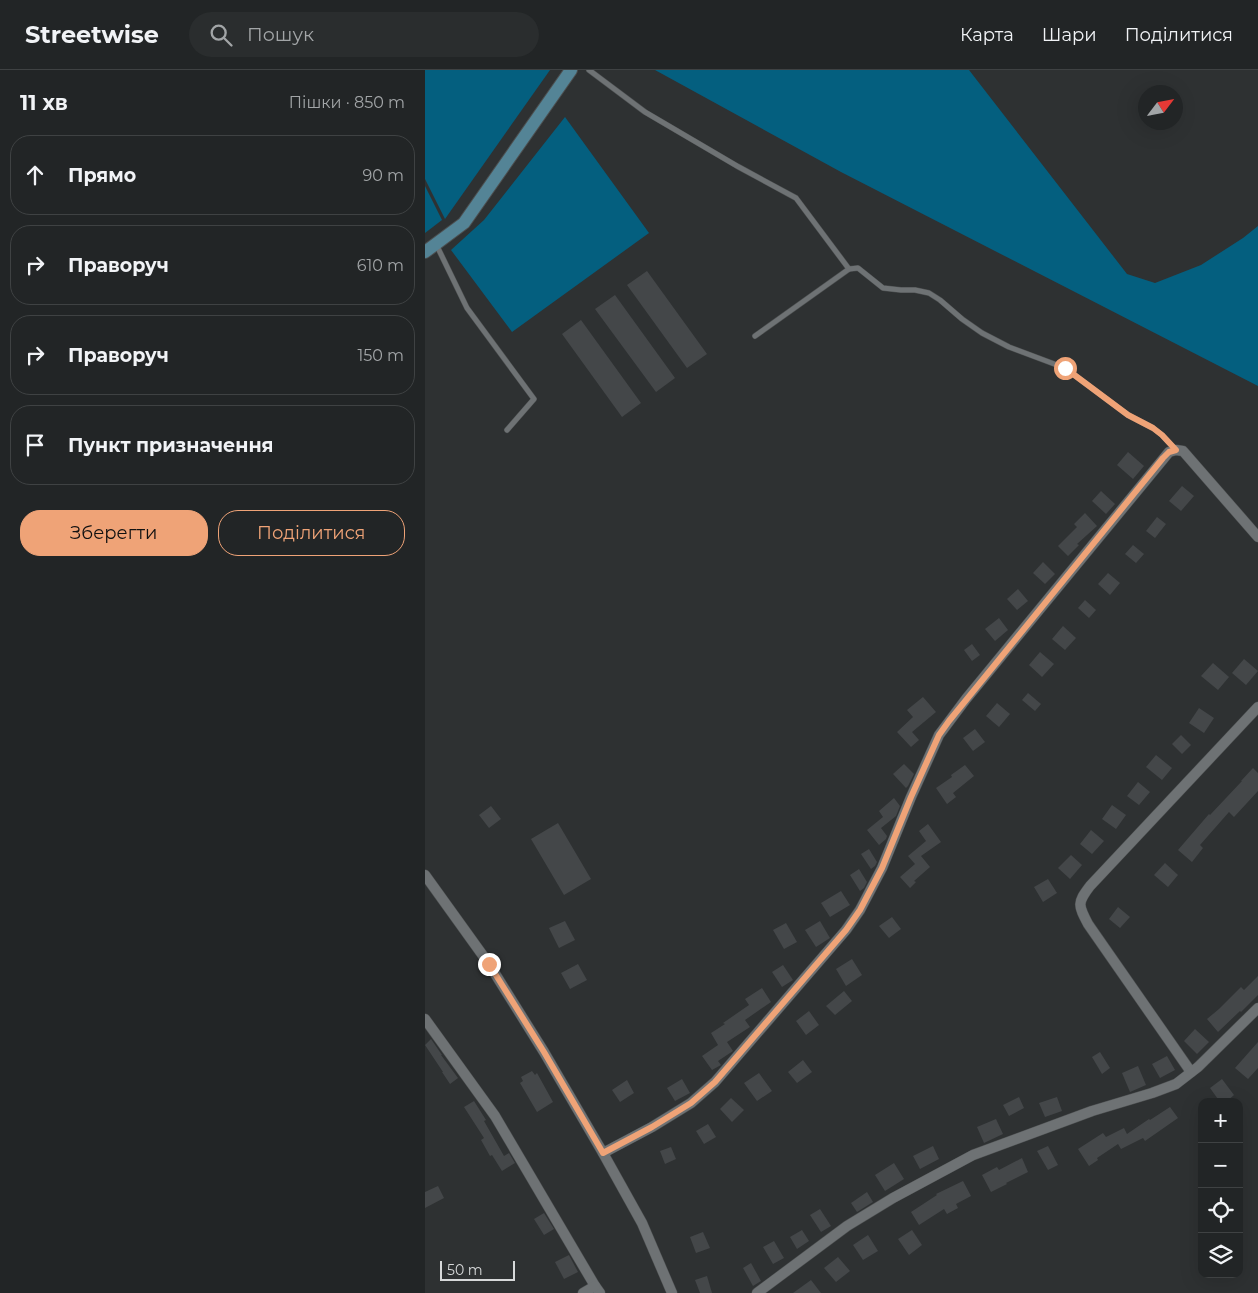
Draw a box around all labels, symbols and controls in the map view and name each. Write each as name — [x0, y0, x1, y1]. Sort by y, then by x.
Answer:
search box — [189, 12, 539, 57]
text: Streetwise — [25, 20, 159, 49]
icon: search — [207, 21, 235, 49]
text: Пошук — [247, 23, 314, 46]
text: Карта — [960, 24, 1014, 46]
text: Шари — [1042, 24, 1097, 46]
text: Поділитися — [1125, 24, 1233, 46]
north arrow — [1138, 85, 1183, 130]
text: 11 хв — [20, 90, 68, 115]
text: Пішки · 850 m — [289, 93, 405, 112]
icon: ahead — [21, 161, 49, 189]
text: Прямо — [68, 164, 136, 187]
text: 90 m — [362, 166, 404, 185]
icon: right — [21, 251, 49, 279]
text: Праворуч — [68, 254, 169, 277]
text: 610 m — [357, 256, 404, 275]
icon: right — [21, 341, 49, 369]
text: Праворуч — [68, 344, 169, 367]
text: 150 m — [357, 346, 404, 365]
route start — [1054, 357, 1077, 380]
icon: arrive — [21, 431, 49, 459]
text: Пункт призначення — [68, 434, 274, 457]
button: Зберегти — [20, 510, 208, 556]
button: Поділитися — [218, 510, 405, 556]
route end — [478, 953, 501, 976]
map controls — [1198, 1098, 1243, 1278]
button: + — [1198, 1098, 1243, 1143]
button: − — [1198, 1143, 1243, 1188]
button: locate — [1198, 1188, 1243, 1233]
button: layers — [1198, 1233, 1243, 1278]
scale bar — [440, 1258, 515, 1281]
text: 50 m — [447, 1261, 483, 1279]

